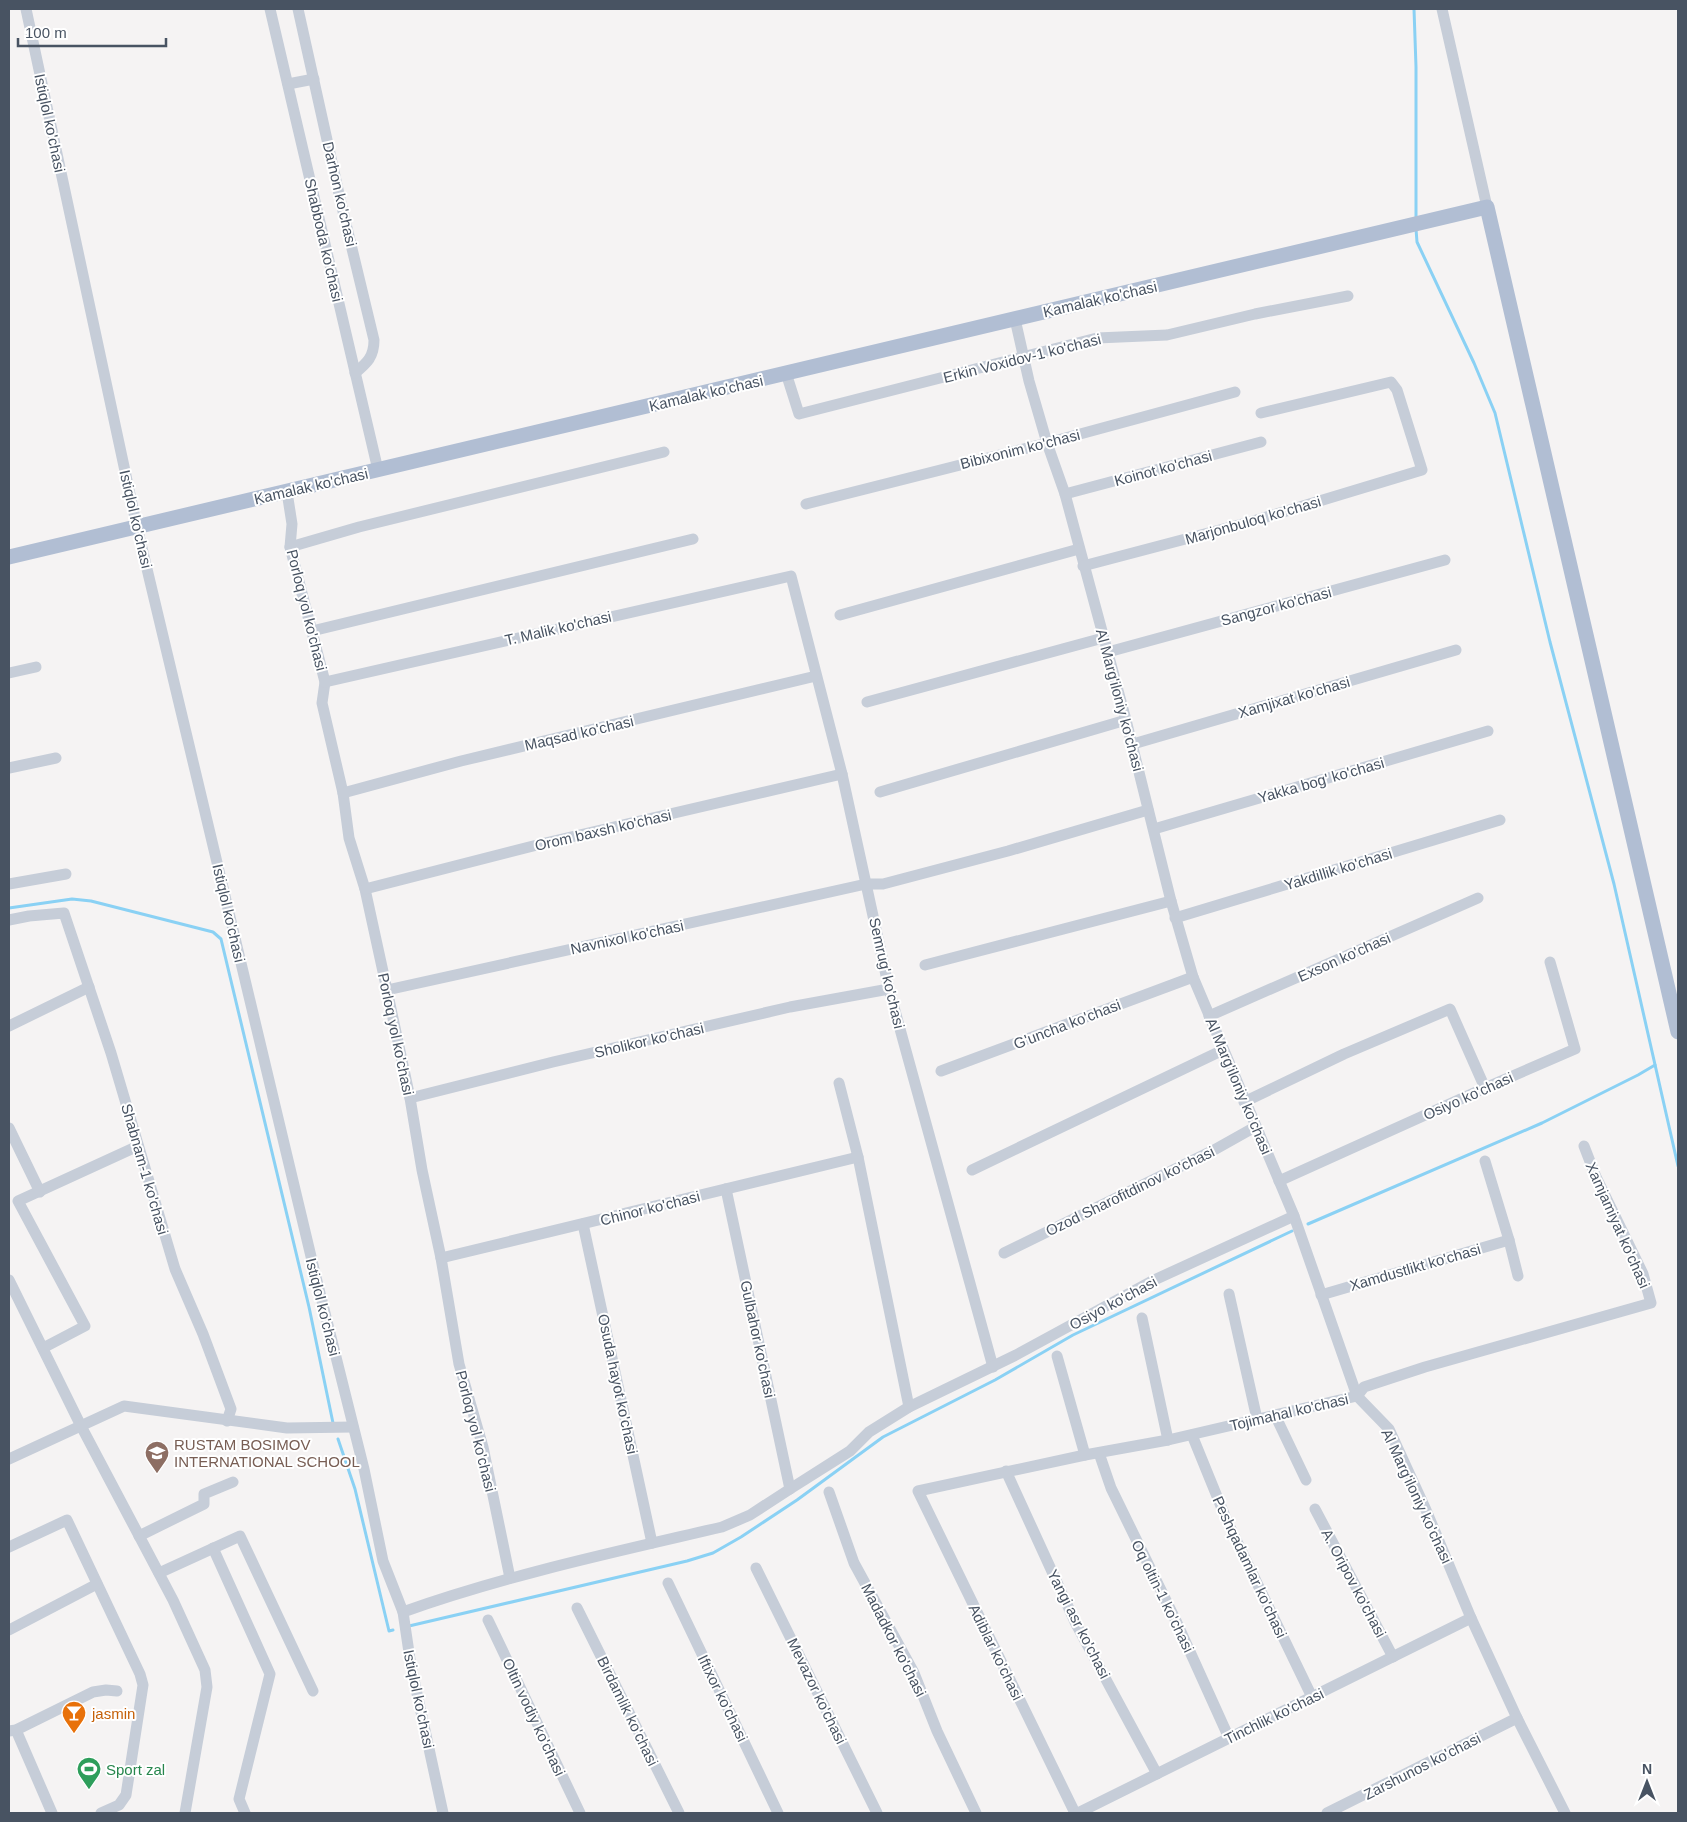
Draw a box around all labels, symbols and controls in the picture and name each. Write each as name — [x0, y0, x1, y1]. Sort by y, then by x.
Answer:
scale bar — [18, 15, 165, 47]
text: 100 m — [25, 24, 67, 41]
street label: Istiqlol ko'chasi — [31, 72, 69, 174]
street label: Darhon ko'chasi — [320, 140, 360, 248]
street label: Shabboda ko'chasi — [302, 177, 346, 303]
street label: Kamalak ko'chasi — [1041, 278, 1159, 320]
street label: Erkin Voxidov-1 ko'chasi — [941, 330, 1103, 386]
street label: Kamalak ko'chasi — [647, 372, 765, 414]
street label: Bibixonim ko'chasi — [958, 426, 1082, 472]
street label: Koinot ko'chasi — [1112, 447, 1214, 489]
street label: Kamalak ko'chasi — [252, 465, 370, 507]
street label: Istiqlol ko'chasi — [116, 468, 156, 570]
street label: Marjonbuloq ko'chasi — [1183, 492, 1323, 548]
street label: Porloq yol ko'chasi — [284, 547, 330, 673]
street label: Sangzor ko'chasi — [1219, 583, 1333, 629]
street label: T. Malik ko'chasi — [503, 607, 613, 649]
street label: Al Marg'iloniy ko'chasi — [1093, 627, 1147, 773]
street label: Xamjixat ko'chasi — [1236, 673, 1352, 721]
street label: Maqsad ko'chasi — [523, 712, 635, 754]
street label: Yakka bog' ko'chasi — [1256, 754, 1386, 806]
street label: Orom baxsh ko'chasi — [533, 806, 673, 854]
street label: Yakdillik ko'chasi — [1282, 845, 1394, 893]
street label: Istiqlol ko'chasi — [209, 862, 249, 964]
street label: Semrug' ko'chasi — [866, 916, 908, 1030]
street label: Navnixol ko'chasi — [569, 917, 685, 957]
street label: Exson ko'chasi — [1295, 929, 1393, 985]
street label: Porloq yol ko'chasi — [375, 971, 417, 1097]
street label: G'uncha ko'chasi — [1011, 996, 1123, 1052]
street label: Al Marg'iloniy ko'chasi — [1203, 1015, 1275, 1157]
street label: Sholikor ko'chasi — [592, 1019, 706, 1061]
street label: Osiyo ko'chasi — [1421, 1069, 1515, 1123]
street label: Shabnam-1 ko'chasi — [118, 1102, 172, 1236]
street label: Ozod Sharofitdinov ko'chasi — [1043, 1143, 1217, 1239]
street label: Xamjamiyat ko'chasi — [1583, 1159, 1653, 1291]
street label: Chinor ko'chasi — [598, 1187, 702, 1229]
street label: Xamdustlikt ko'chasi — [1348, 1240, 1482, 1294]
street label: Istiqlol ko'chasi — [303, 1256, 343, 1358]
street label: Osiyo ko'chasi — [1067, 1273, 1159, 1333]
street label: Gulbahor ko'chasi — [737, 1279, 779, 1399]
street label: Osuda hayot ko'chasi — [595, 1312, 641, 1456]
street label: Porloq yol ko'chasi — [453, 1368, 499, 1494]
street label: Tojimahal ko'chasi — [1228, 1390, 1350, 1434]
street label: Al Marg'iloniy ko'chasi — [1378, 1426, 1456, 1566]
place label: RUSTAM BOSIMOV INTERNATIONAL SCHOOL — [174, 1436, 360, 1470]
school or university icon: RUSTAM BOSIMOV INTERNATIONAL SCHOOL — [144, 1440, 170, 1474]
street label: Peshqadamlar ko'chasi — [1210, 1493, 1290, 1641]
street label: A. Oripov ko'chasi — [1318, 1526, 1390, 1640]
street label: Oq oltin-1 ko'chasi — [1128, 1537, 1198, 1655]
street label: Yangi asr ko'chasi — [1044, 1567, 1114, 1681]
street label: Madadkor ko'chasi — [858, 1581, 930, 1699]
street label: Adiblar ko'chasi — [965, 1601, 1027, 1703]
street label: Mevazor ko'chasi — [784, 1635, 850, 1747]
street label: Istiqlol ko'chasi — [400, 1648, 438, 1750]
street label: Iftixor ko'chasi — [695, 1652, 751, 1744]
street label: Birdamlik ko'chasi — [594, 1654, 662, 1768]
street label: Oltin vodiy ko'chasi — [499, 1655, 569, 1779]
street label: Tinchlik ko'chasi — [1222, 1685, 1326, 1747]
bar icon: jasmin — [61, 1700, 87, 1734]
place label: jasmin — [91, 1705, 135, 1722]
street label: Zarshunos ko'chasi — [1361, 1729, 1483, 1803]
sports icon: Sport zal — [76, 1756, 102, 1790]
north arrow — [1622, 1757, 1672, 1807]
place label: Sport zal — [106, 1761, 165, 1778]
text: N — [1642, 1761, 1652, 1777]

